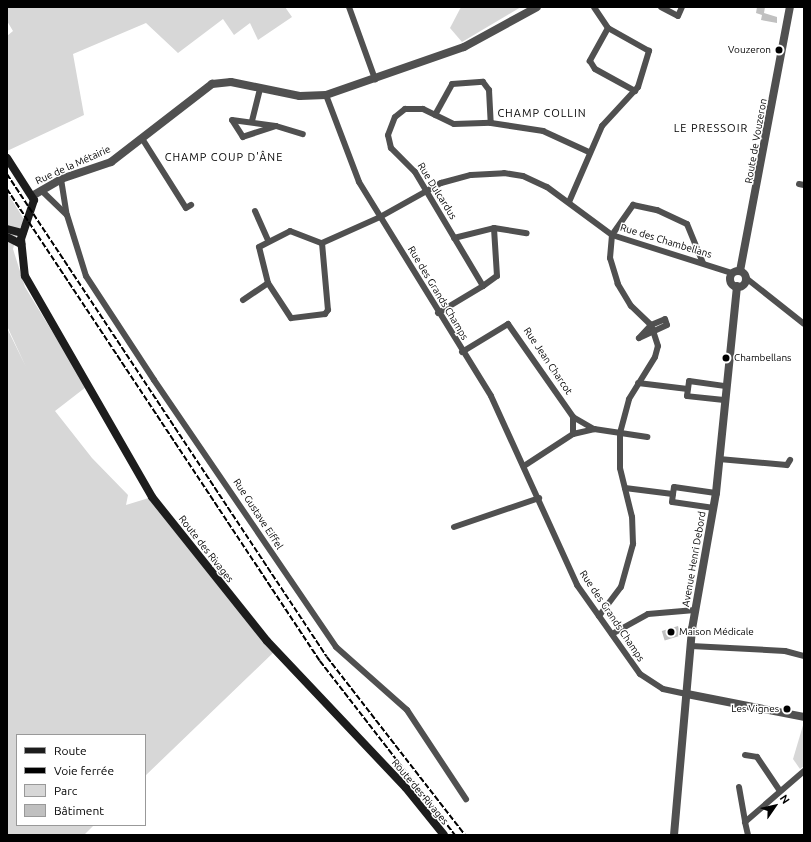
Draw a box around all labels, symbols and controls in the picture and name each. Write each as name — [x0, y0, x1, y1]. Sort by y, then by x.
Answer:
place label: Vouzeron — [728, 44, 771, 56]
marker: Vouzeron — [774, 45, 784, 55]
street label: Route de Vouzeron — [743, 98, 769, 184]
district label: CHAMP COLLIN — [497, 106, 587, 120]
district label: LE PRESSOIR — [674, 121, 748, 135]
street label: Rue de la Métairie — [34, 143, 112, 187]
district label: CHAMP COUP D'ÂNE — [165, 150, 283, 164]
street label: Rue Dulcardus — [415, 160, 459, 222]
street label: Rue des Chambellans — [619, 221, 713, 261]
street label: Rue des Grands Champs — [405, 244, 471, 342]
street label: Rue Jean Charcot — [521, 325, 575, 397]
place label: Chambellans — [734, 352, 791, 364]
marker: Chambellans — [721, 353, 731, 363]
street label: Rue Gustave Eiffel — [231, 476, 285, 552]
street label: Avenue Henri Debord — [680, 510, 708, 608]
street label: Route des Rivages — [176, 513, 236, 585]
street label: Rue des Grands Champs — [577, 568, 647, 664]
place label: Maison Médicale — [679, 626, 754, 638]
marker: Maison Médicale — [666, 627, 676, 637]
place label: Les Vignes — [731, 703, 779, 715]
marker: Les Vignes — [782, 704, 792, 714]
legend — [16, 734, 146, 826]
text: Route — [54, 744, 87, 757]
street label: Route des Rivages — [389, 757, 451, 827]
text: Voie ferrée — [54, 764, 114, 777]
text: Parc — [54, 784, 77, 797]
north arrow — [755, 786, 795, 826]
text: N — [778, 793, 792, 806]
text: Bâtiment — [54, 804, 104, 817]

